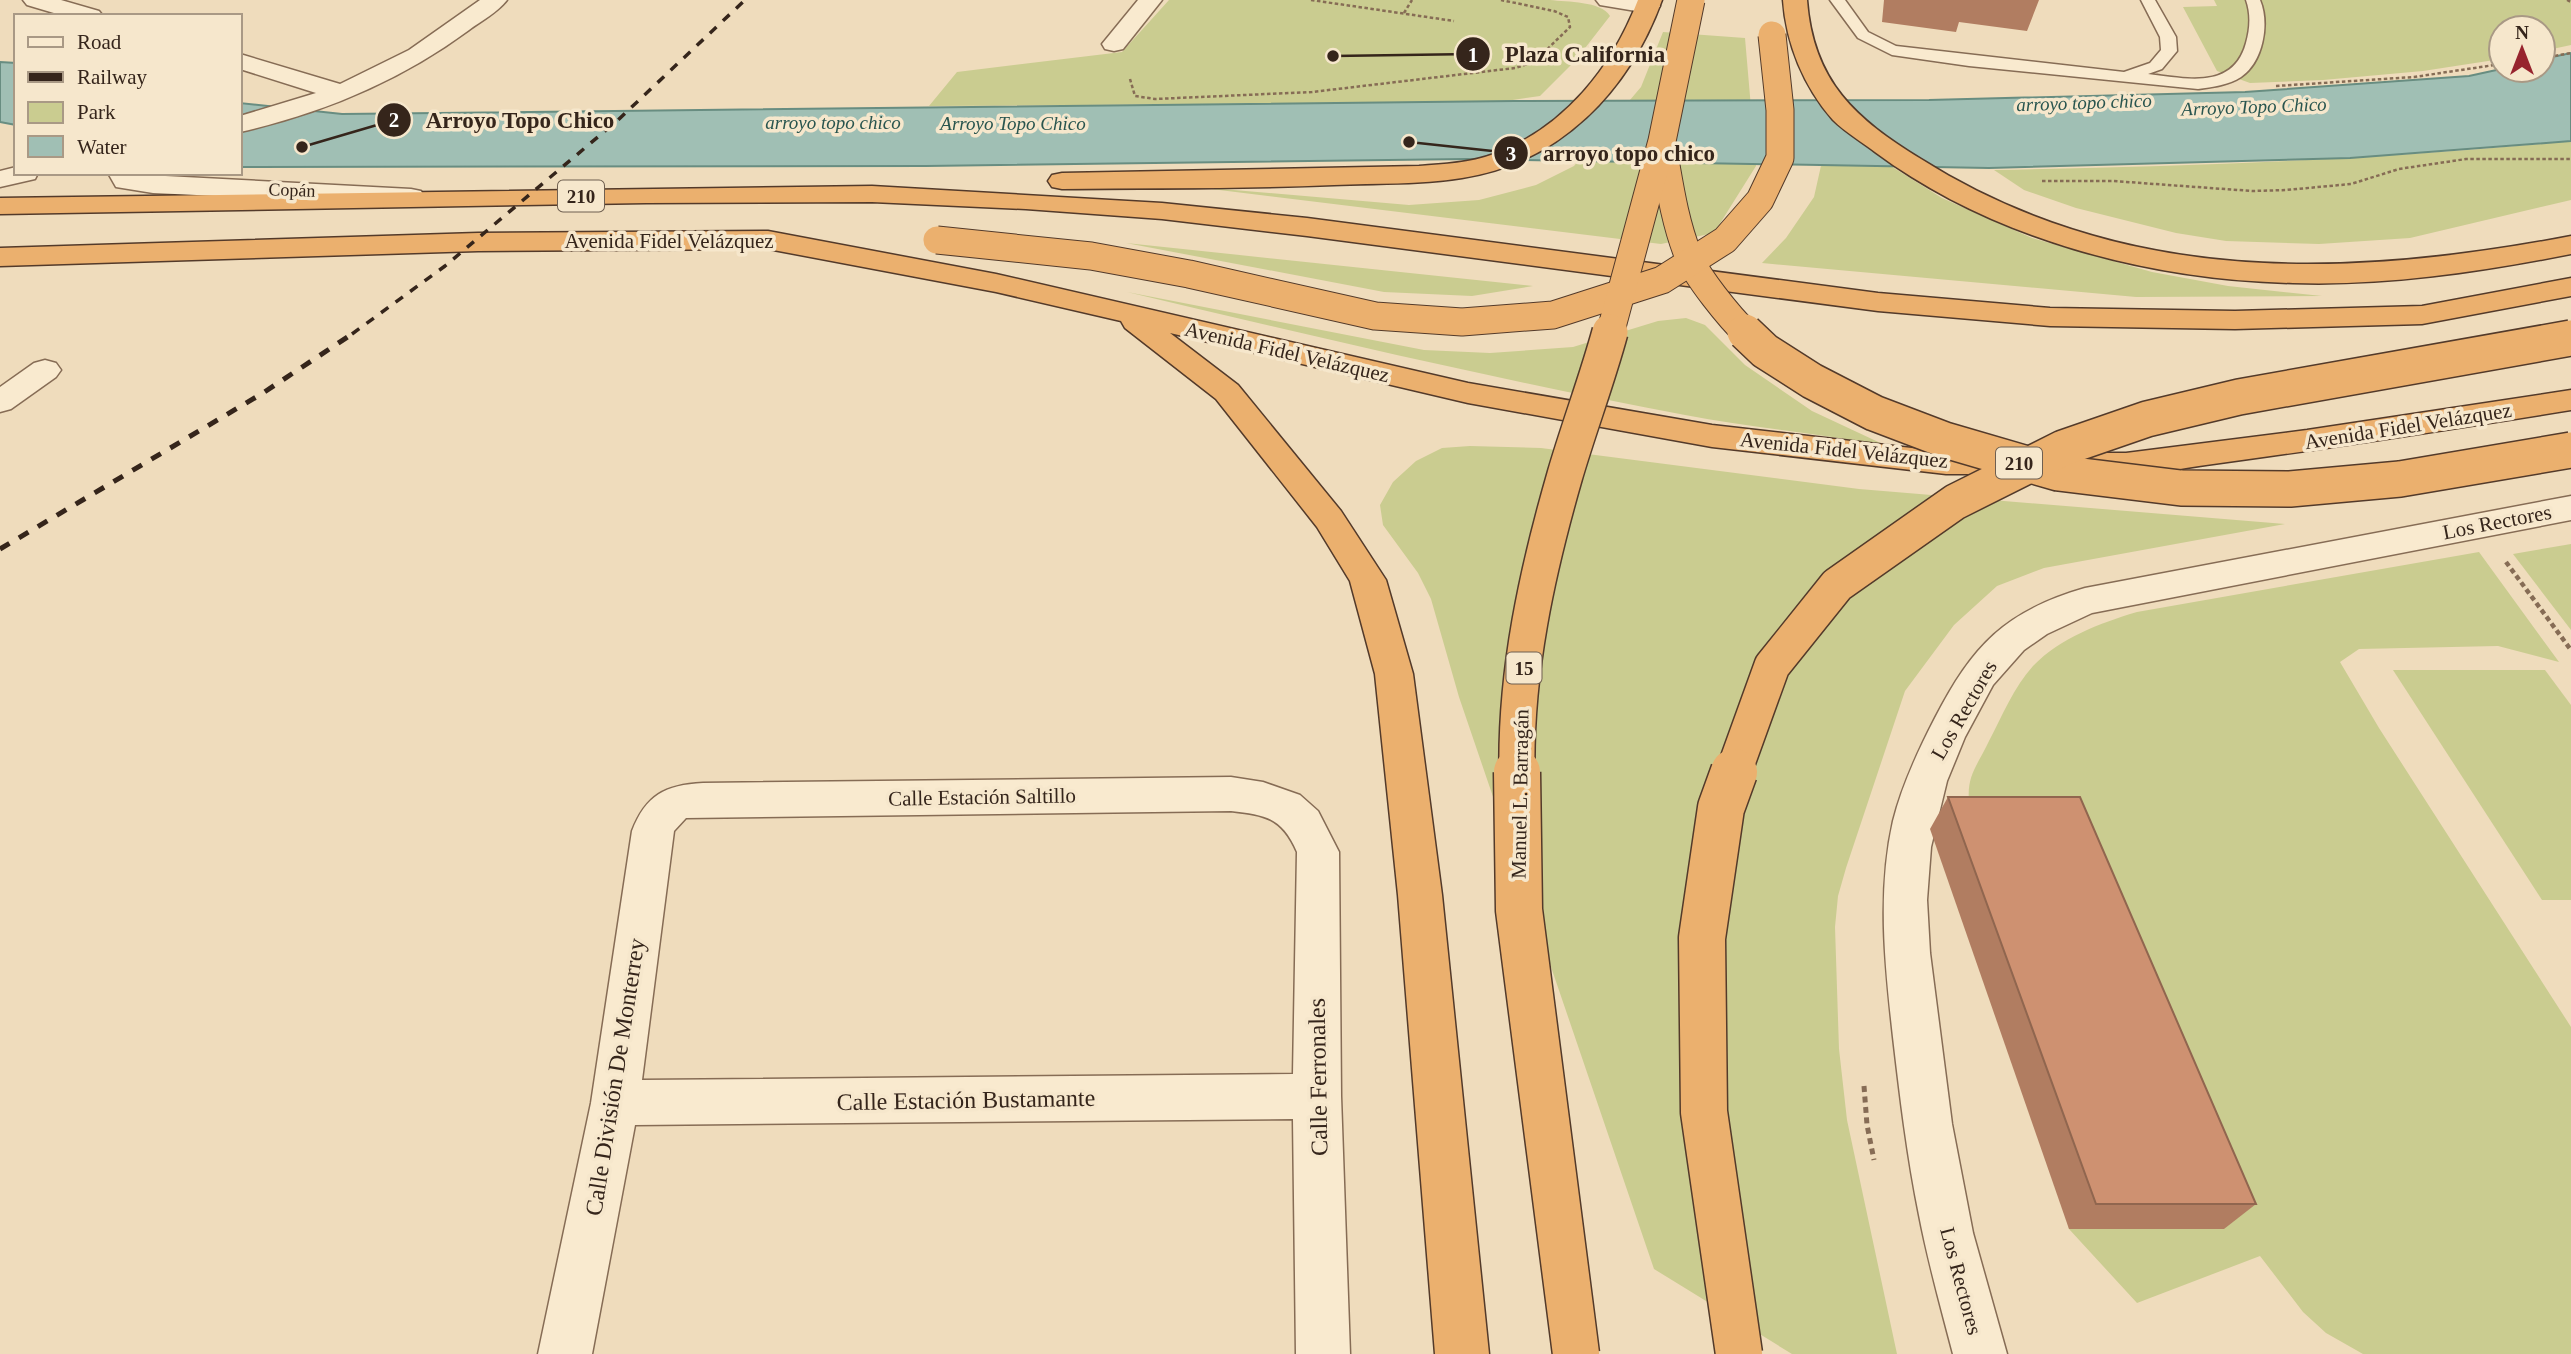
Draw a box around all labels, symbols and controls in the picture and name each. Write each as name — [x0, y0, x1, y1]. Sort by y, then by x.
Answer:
legend — [14, 14, 242, 175]
north arrow — [2487, 14, 2557, 84]
text: N — [2515, 22, 2529, 43]
text: Road — [77, 30, 122, 54]
callout: Plaza California — [1456, 32, 1679, 76]
text: Plaza California — [1505, 42, 1666, 67]
text: 1 — [1468, 43, 1478, 67]
text: Railway — [77, 65, 147, 89]
water label: arroyo topo chico — [2016, 90, 2152, 115]
water label: Arroyo Topo Chico — [2179, 93, 2327, 120]
callout: Arroyo Topo Chico — [377, 98, 629, 142]
text: Park — [77, 100, 116, 124]
text: 2 — [389, 108, 399, 132]
text: Arroyo Topo Chico — [426, 108, 614, 133]
water label: arroyo topo chico — [765, 112, 901, 133]
water label: Arroyo Topo Chico — [938, 113, 1086, 134]
callout: arroyo topo chico — [1494, 131, 1729, 175]
text: Water — [77, 135, 127, 159]
text: arroyo topo chico — [1543, 141, 1715, 166]
text: 3 — [1506, 142, 1516, 166]
street label: Copán — [268, 179, 316, 201]
road number: 210 — [558, 180, 604, 212]
street label: Avenida Fidel Velázquez — [564, 229, 774, 253]
street label: Avenida Fidel Velázquez — [1182, 317, 1392, 387]
street label: Avenida Fidel Velázquez — [2303, 398, 2513, 454]
street label: Avenida Fidel Velázquez — [1739, 427, 1949, 473]
road number: 210 — [1996, 447, 2042, 478]
street label: Los Rectores — [2441, 500, 2553, 544]
road number: 15 — [1506, 652, 1542, 684]
street label: Los Rectores — [1926, 656, 2002, 764]
street label: Manuel L. Barragán — [1507, 708, 1533, 879]
street label: Calle Estación Saltillo — [888, 783, 1076, 811]
street label: Calle División De Monterrey — [580, 936, 650, 1218]
street label: Calle Ferronales — [1304, 998, 1332, 1156]
street label: Calle Estación Bustamante — [836, 1085, 1096, 1115]
street label: Los Rectores — [1935, 1225, 1987, 1337]

